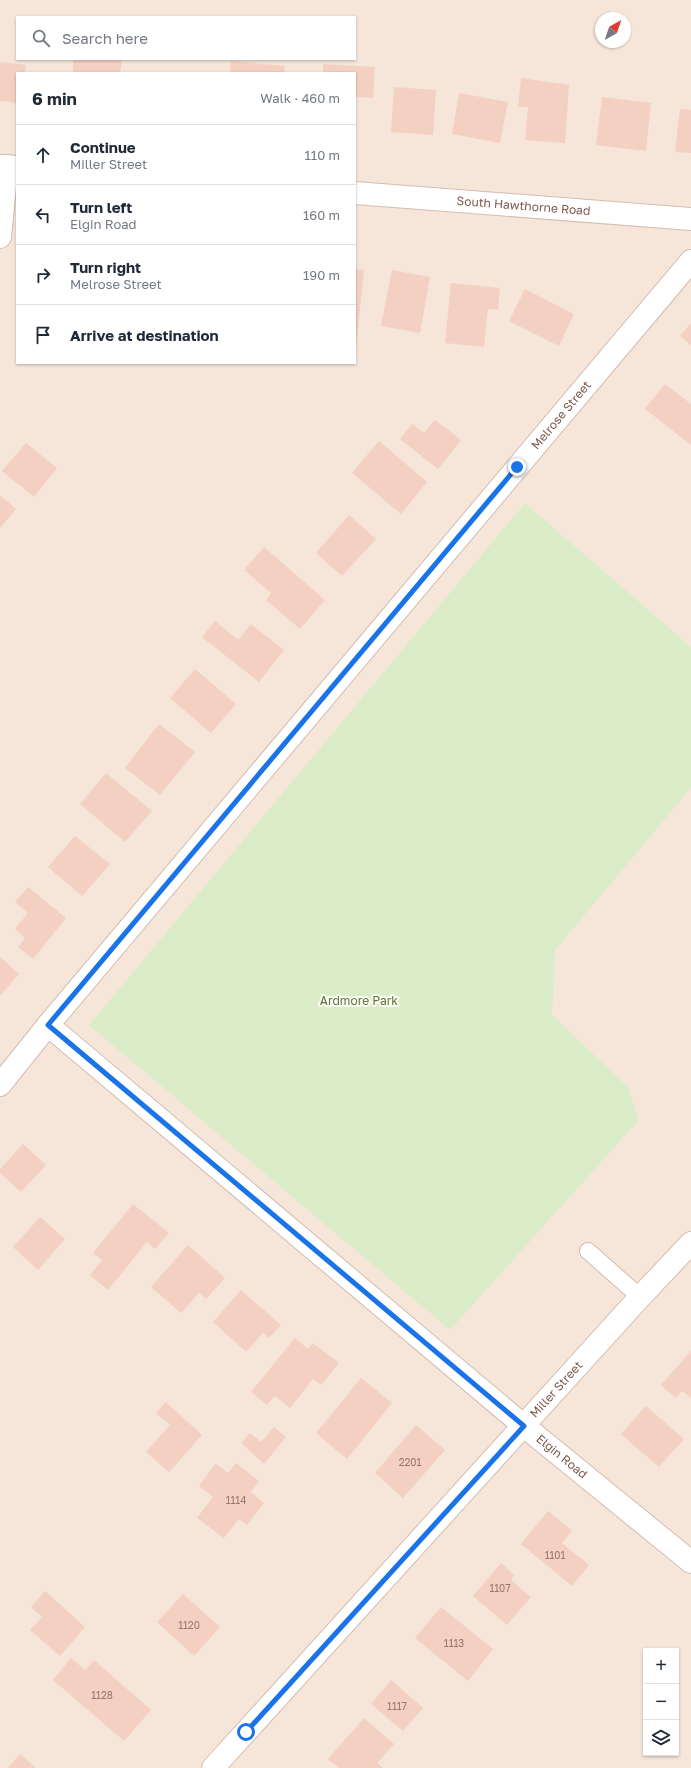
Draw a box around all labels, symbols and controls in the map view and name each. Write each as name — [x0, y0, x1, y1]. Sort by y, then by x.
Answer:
north arrow — [595, 12, 631, 48]
search box — [16, 16, 356, 60]
icon: search — [30, 27, 52, 49]
text: Search here — [62, 29, 148, 47]
text: 6 min — [32, 88, 77, 109]
text: Walk · 460 m — [260, 90, 340, 106]
text: Continue — [70, 138, 136, 156]
icon: ahead — [32, 144, 54, 166]
text: 110 m — [305, 147, 340, 163]
text: Miller Street — [70, 156, 147, 172]
street label: South Hawthorne Road — [456, 193, 591, 218]
text: Turn left — [70, 198, 132, 216]
icon: left — [32, 204, 54, 226]
text: 160 m — [303, 207, 340, 223]
text: Elgin Road — [70, 216, 137, 232]
text: Turn right — [70, 258, 141, 276]
icon: right — [32, 264, 54, 286]
text: 190 m — [303, 267, 340, 283]
text: Melrose Street — [70, 276, 162, 292]
icon: arrive — [32, 324, 54, 346]
text: Arrive at destination — [70, 326, 219, 344]
street label: Melrose Street — [528, 377, 594, 452]
route end — [508, 458, 526, 476]
park label: Ardmore Park — [320, 993, 398, 1008]
street label: Miller Street — [526, 1357, 585, 1421]
street label: Elgin Road — [533, 1431, 591, 1482]
house number: 2201 — [399, 1456, 421, 1468]
house number: 1114 — [226, 1494, 246, 1506]
house number: 1101 — [545, 1549, 566, 1561]
house number: 1107 — [489, 1582, 511, 1594]
house number: 1120 — [178, 1619, 200, 1631]
house number: 1113 — [444, 1637, 464, 1649]
map controls — [643, 1648, 679, 1756]
button: + — [643, 1648, 679, 1684]
button: − — [643, 1684, 679, 1720]
house number: 1128 — [91, 1689, 113, 1701]
house number: 1117 — [387, 1700, 407, 1712]
button: layers — [643, 1720, 679, 1756]
route start — [237, 1723, 255, 1741]

